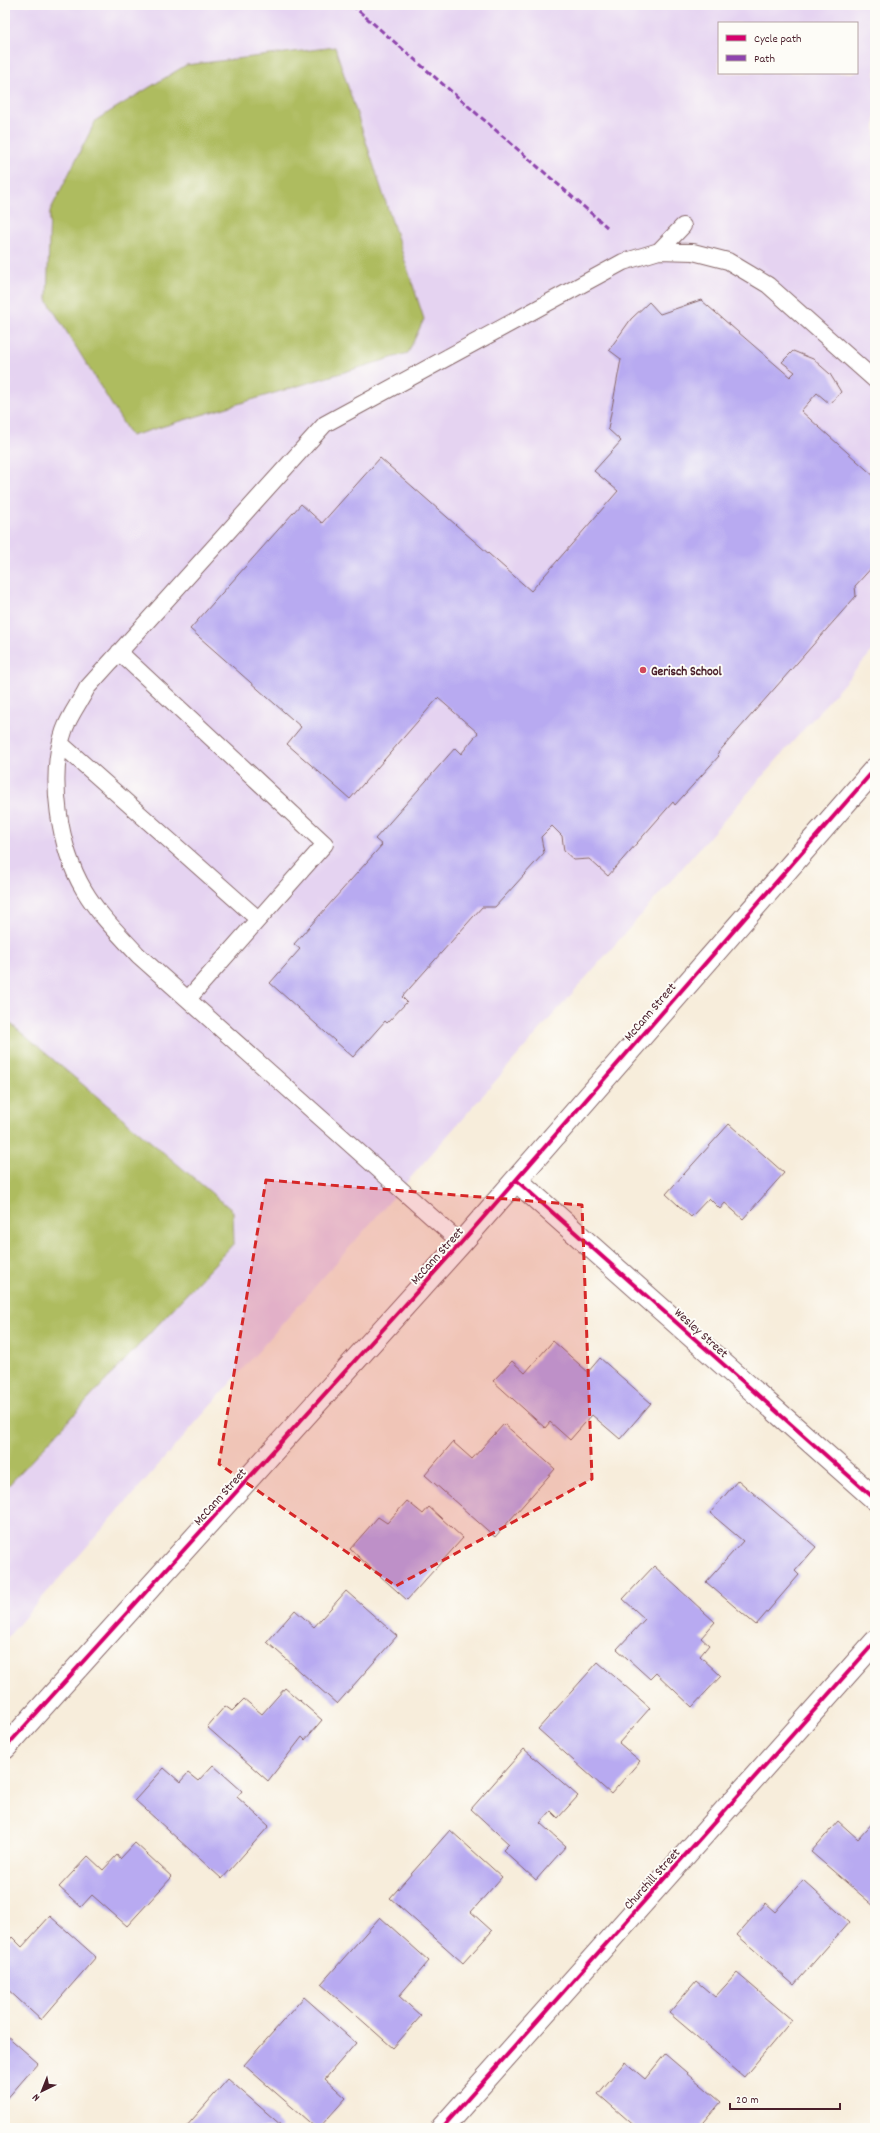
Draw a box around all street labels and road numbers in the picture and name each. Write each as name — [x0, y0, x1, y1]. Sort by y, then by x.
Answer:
street label: McCann Street — [620, 979, 682, 1046]
street label: McCann Street — [407, 1223, 469, 1290]
street label: Wesley Street — [669, 1304, 732, 1364]
street label: McCann Street — [190, 1464, 252, 1531]
street label: Churchill Street — [620, 1845, 686, 1915]

